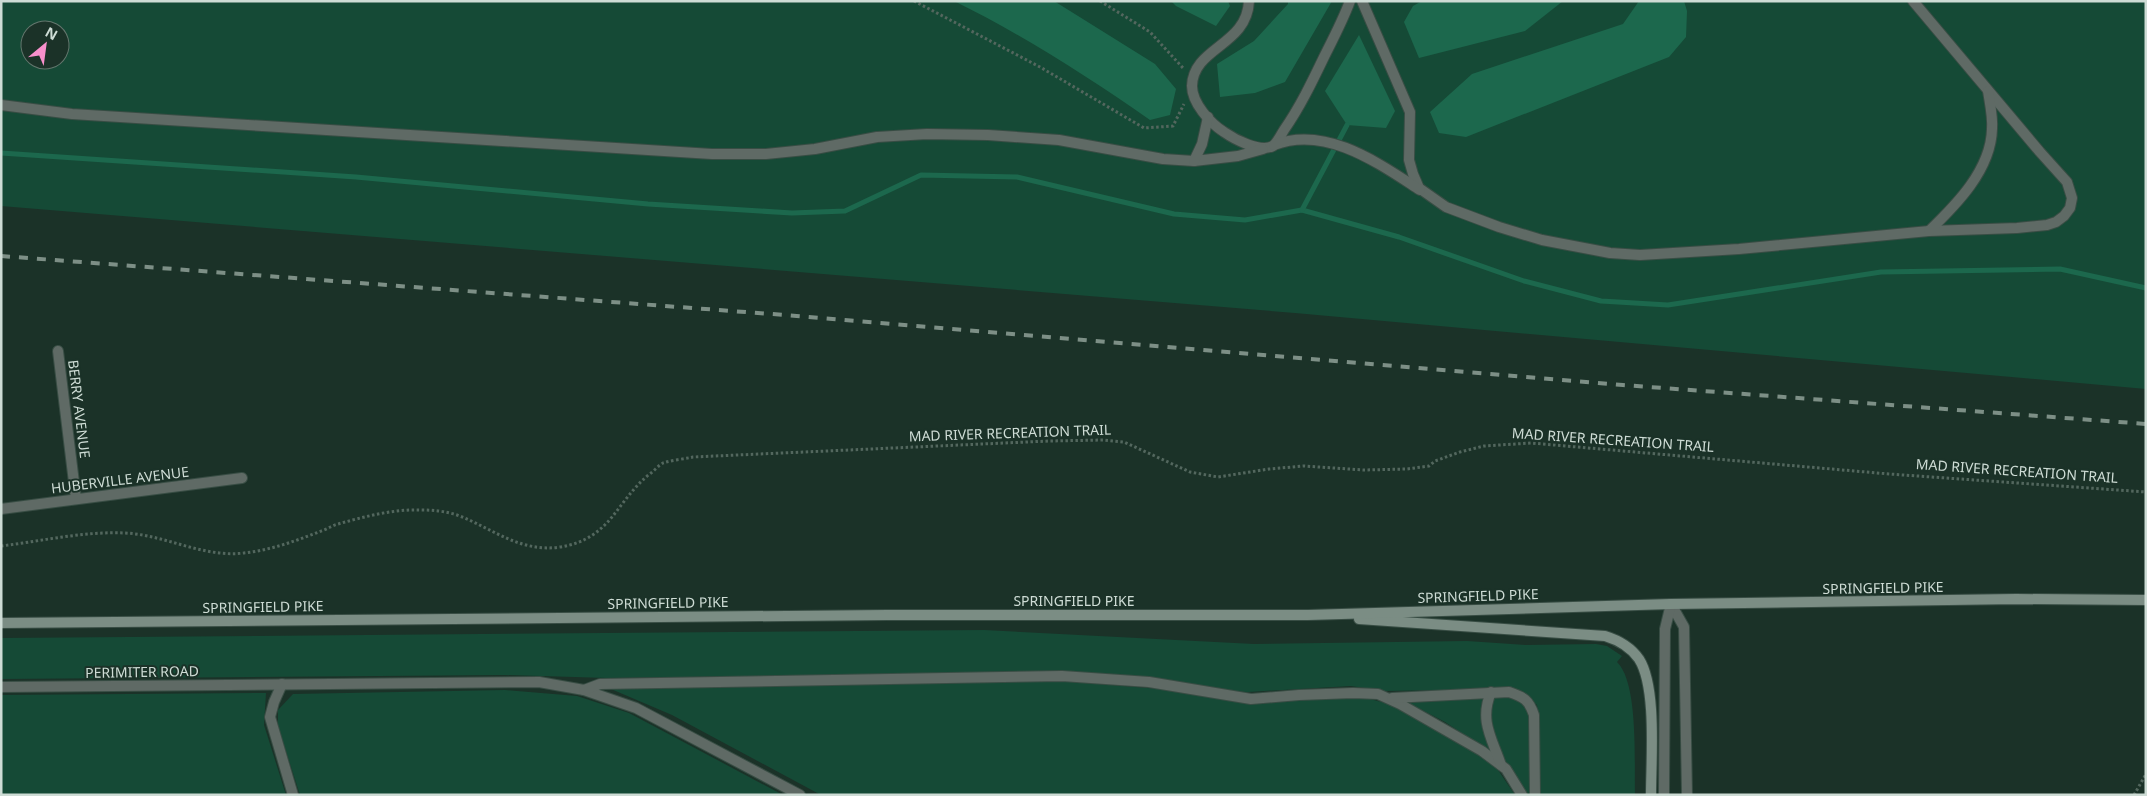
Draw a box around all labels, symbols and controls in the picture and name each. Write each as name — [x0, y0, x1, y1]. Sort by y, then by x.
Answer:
north arrow — [20, 20, 70, 70]
text: N — [42, 22, 61, 44]
street label: BERRY AVENUE — [64, 359, 95, 459]
street label: MAD RIVER RECREATION TRAIL — [908, 419, 1112, 446]
street label: MAD RIVER RECREATION TRAIL — [1511, 423, 1715, 456]
street label: MAD RIVER RECREATION TRAIL — [1915, 454, 2119, 487]
street label: HUBERVILLE AVENUE — [50, 462, 190, 497]
street label: SPRINGFIELD PIKE — [1822, 577, 1944, 598]
street label: SPRINGFIELD PIKE — [1417, 584, 1539, 607]
street label: SPRINGFIELD PIKE — [1013, 591, 1135, 610]
street label: SPRINGFIELD PIKE — [607, 592, 729, 613]
street label: SPRINGFIELD PIKE — [202, 596, 324, 617]
street label: PERIMITER ROAD — [85, 661, 199, 682]

